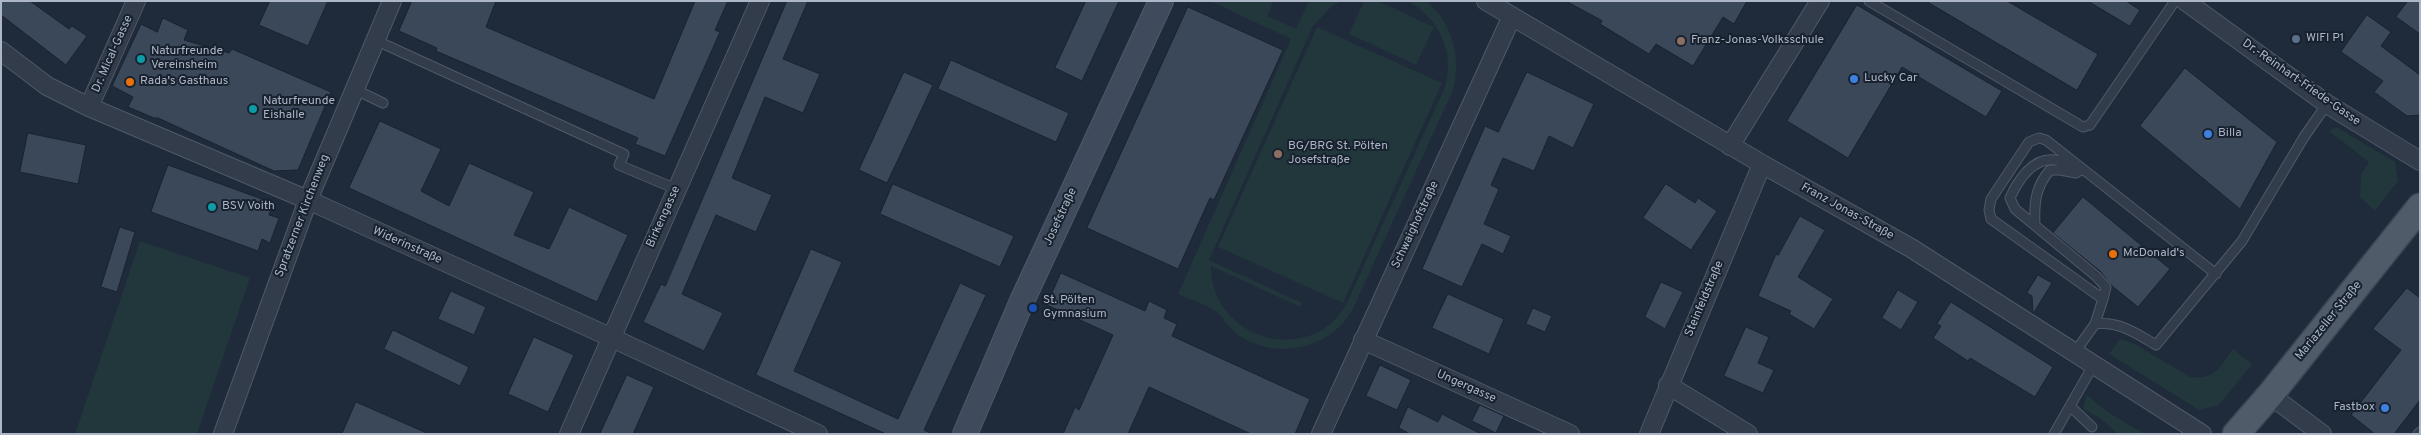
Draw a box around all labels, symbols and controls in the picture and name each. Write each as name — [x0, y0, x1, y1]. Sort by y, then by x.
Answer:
street label: Dr. Mical-Gasse — [90, 13, 136, 95]
place label: WIFI P1 — [2306, 32, 2344, 46]
marker: WIFI P1 — [2290, 33, 2302, 45]
place label: Franz-Jonas-Volksschule — [1691, 34, 1824, 48]
marker: Franz-Jonas-Volksschule — [1675, 35, 1687, 47]
street label: Dr.-Reinhart-Friede-Gasse — [2239, 37, 2363, 129]
place label: Naturfreunde Vereinsheim — [151, 45, 223, 73]
marker: Naturfreunde Vereinsheim — [135, 53, 147, 65]
place label: Lucky Car — [1864, 72, 1918, 86]
marker: Lucky Car — [1848, 73, 1860, 85]
place label: Rada's Gasthaus — [140, 75, 228, 89]
marker: Rada's Gasthaus — [124, 76, 136, 88]
place label: Naturfreunde Eishalle — [263, 95, 335, 123]
marker: Naturfreunde Eishalle — [247, 103, 259, 115]
place label: Billa — [2218, 127, 2242, 141]
marker: Billa — [2202, 128, 2214, 140]
place label: BG/BRG St. Pölten Josefstraße — [1288, 140, 1388, 168]
marker: BG/BRG St. Pölten Josefstraße — [1272, 148, 1284, 160]
street label: Spratzerner Kirchenweg — [273, 153, 333, 279]
street label: Schwaighofstraße — [1389, 179, 1443, 271]
street label: Franz Jonas-Straße — [1798, 181, 1896, 243]
street label: Birkengasse — [644, 184, 684, 250]
street label: Josefstraße — [1041, 186, 1081, 248]
place label: BSV Voith — [222, 200, 275, 214]
marker: BSV Voith — [206, 201, 218, 213]
street label: Widerinstraße — [370, 224, 444, 268]
place label: McDonald's — [2123, 247, 2185, 261]
marker: McDonald's — [2107, 248, 2119, 260]
street label: Steinfeldstraße — [1683, 259, 1727, 339]
street label: Mariazeller Straße — [2293, 279, 2365, 363]
place label: St. Pölten Gymnasium — [1043, 294, 1107, 322]
marker: St. Pölten Gymnasium — [1027, 302, 1039, 314]
street label: Ungergasse — [1434, 367, 1498, 407]
place label: Fastbox — [2334, 401, 2375, 415]
marker: Fastbox — [2379, 402, 2391, 414]

